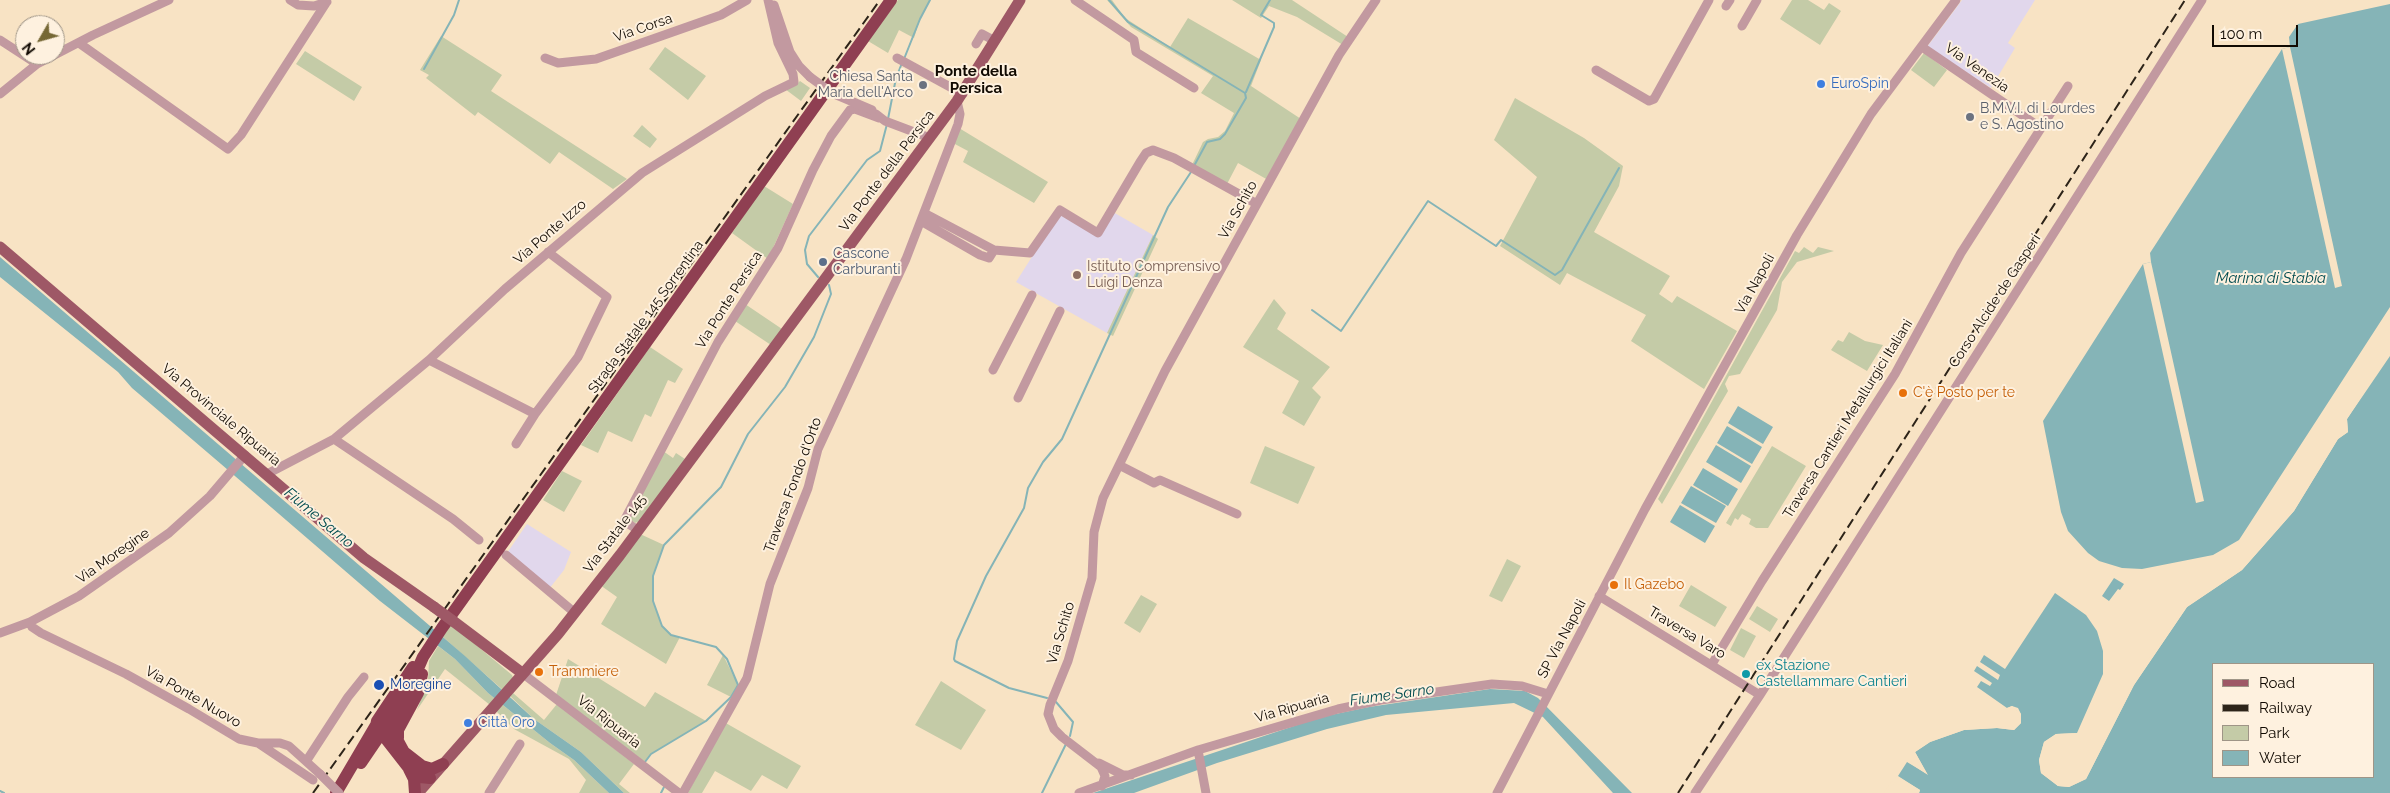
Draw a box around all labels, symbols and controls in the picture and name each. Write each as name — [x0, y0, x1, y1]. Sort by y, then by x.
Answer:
street label: Via Corsa — [611, 10, 675, 46]
north arrow — [15, 15, 65, 65]
scale bar — [2215, 15, 2301, 47]
text: 100 m — [2220, 25, 2262, 43]
text: N — [19, 39, 39, 58]
street label: Via Venezia — [1942, 40, 2012, 96]
district label: Ponte della Persica — [935, 62, 1017, 97]
place label: Chiesa Santa Maria dell'Arco — [818, 69, 913, 102]
place label: EuroSpin — [1831, 76, 1889, 92]
marker: EuroSpin — [1815, 78, 1827, 90]
marker: Chiesa Santa Maria dell'Arco — [917, 79, 929, 91]
place label: B.M.V.I. di Lourdes e S. Agostino — [1980, 101, 2095, 134]
street label: Via Ponte della Persica — [836, 107, 938, 235]
marker: B.M.V.I. di Lourdes e S. Agostino — [1964, 111, 1976, 123]
street label: Via Schito — [1215, 178, 1261, 242]
street label: Via Ponte Izzo — [510, 196, 590, 268]
street label: Corso Alcide de Gasperi — [1946, 231, 2044, 371]
street label: Strada Statale 145 Sorrentina — [585, 237, 707, 397]
place label: Cascone Carburanti — [833, 246, 900, 278]
street label: Via Ponte Persica — [692, 248, 766, 352]
street label: Via Napoli — [1732, 251, 1778, 317]
marker: Cascone Carburanti — [817, 256, 829, 268]
place label: Istituto Comprensivo Luigi Denza — [1087, 259, 1220, 292]
marker: Istituto Comprensivo Luigi Denza — [1071, 269, 1083, 281]
water label: Marina di Stabia — [2216, 269, 2326, 287]
street label: Traversa Cantieri Metallurgici Italiani — [1780, 316, 1916, 522]
street label: Via Provinciale Ripuaria — [158, 360, 284, 470]
place label: C'è Posto per te — [1913, 385, 2015, 401]
marker: C'è Posto per te — [1897, 387, 1909, 399]
street label: Traversa Fondo d'Orto — [761, 415, 825, 555]
water label: Fiume Sarno — [281, 484, 357, 552]
street label: Via Statale 145 — [580, 492, 650, 576]
street label: Via Moregine — [73, 525, 153, 587]
place label: Il Gazebo — [1624, 577, 1684, 593]
marker: Il Gazebo — [1608, 579, 1620, 591]
street label: SP Via Napoli — [1534, 597, 1590, 681]
street label: Via Schito — [1044, 600, 1078, 666]
street label: Traversa Varo — [1645, 603, 1729, 663]
place label: ex Stazione Castellammare Cantieri — [1756, 658, 1907, 690]
street label: Via Ponte Nuovo — [142, 663, 244, 731]
legend — [2212, 663, 2375, 778]
place label: Trammiere — [549, 664, 619, 680]
marker: Trammiere — [533, 666, 545, 678]
marker: ex Stazione Castellammare Cantieri — [1740, 668, 1752, 680]
text: Road — [2259, 674, 2295, 692]
place label: Moregine — [390, 677, 451, 693]
marker: Moregine — [372, 678, 386, 692]
water label: Fiume Sarno — [1349, 680, 1435, 710]
street label: Via Ripuaria — [1253, 689, 1331, 727]
street label: Via Ripuaria — [574, 692, 644, 752]
text: Railway — [2259, 699, 2312, 717]
place label: Città Oro — [478, 715, 535, 731]
marker: Città Oro — [462, 717, 474, 729]
text: Park — [2259, 724, 2290, 742]
text: Water — [2259, 749, 2301, 767]

